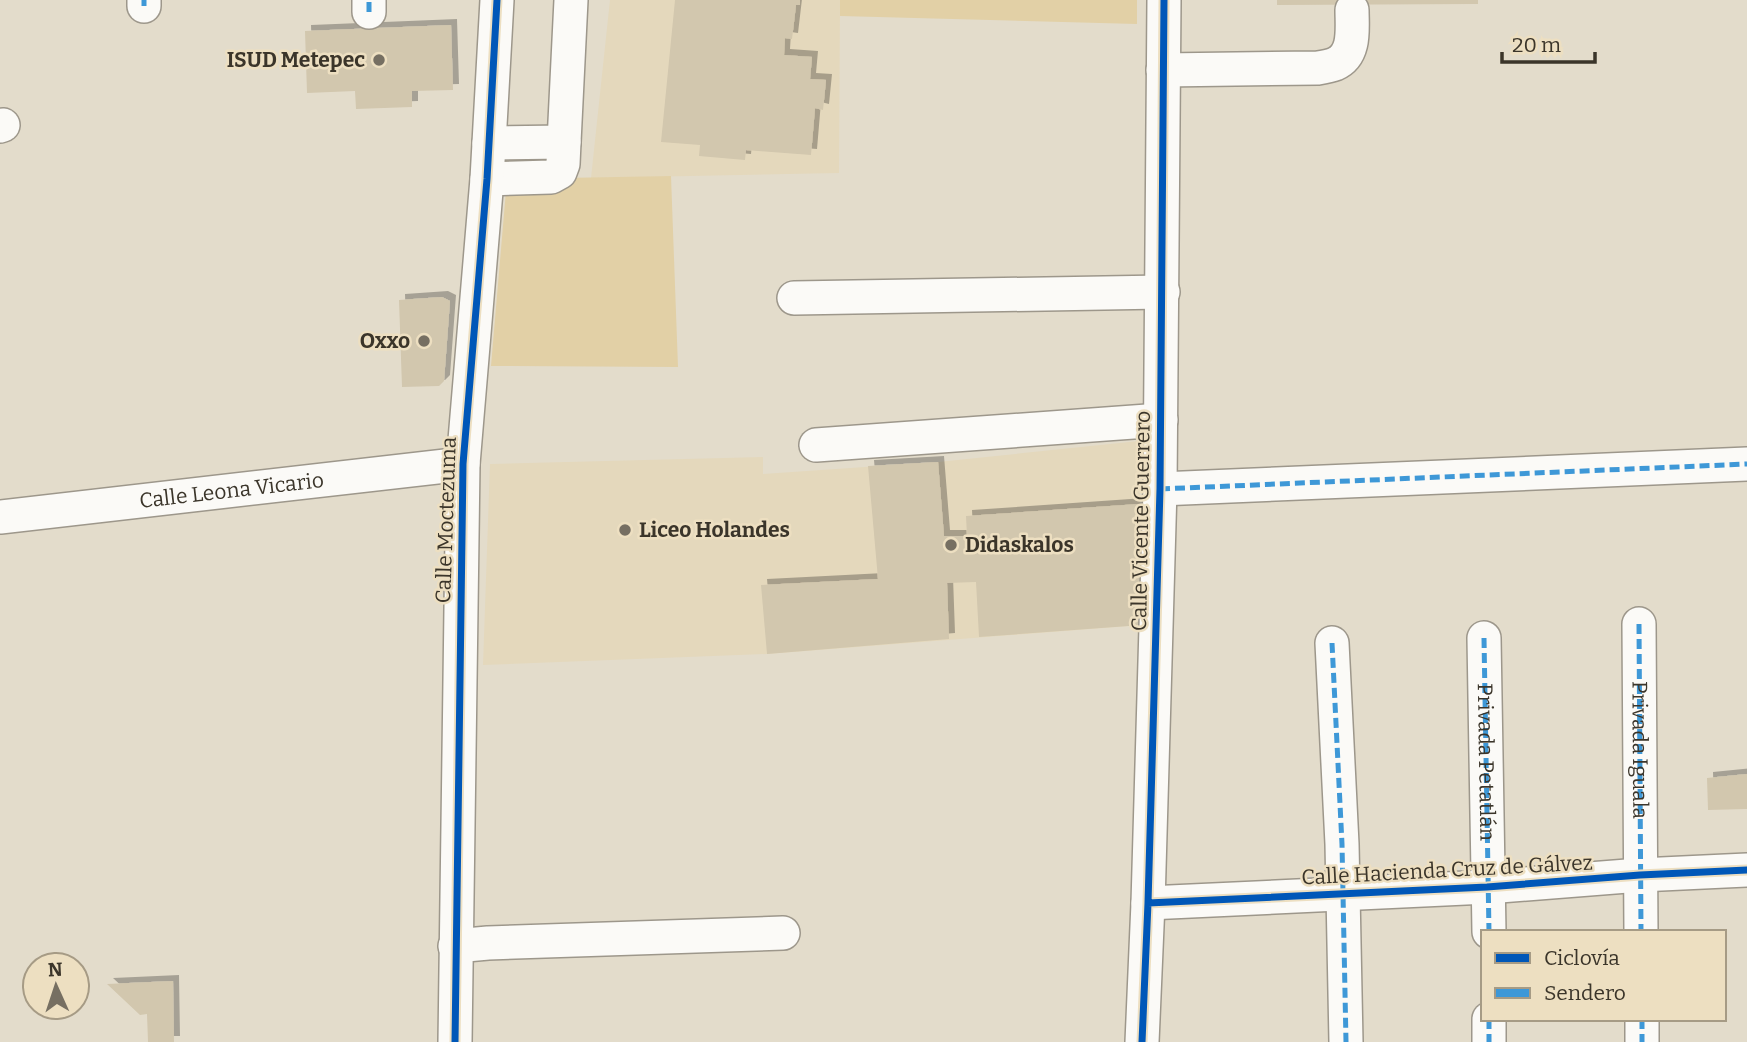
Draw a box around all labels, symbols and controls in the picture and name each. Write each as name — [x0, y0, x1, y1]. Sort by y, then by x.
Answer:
scale bar — [1502, 21, 1595, 65]
text: 20 m — [1512, 32, 1561, 58]
place label: ISUD Metepec — [227, 47, 365, 73]
marker: ISUD Metepec — [371, 52, 387, 68]
place label: Oxxo — [360, 328, 410, 354]
marker: Oxxo — [416, 333, 432, 349]
street label: Calle Vicente Guerrero — [1126, 411, 1156, 631]
street label: Calle Moctezuma — [430, 436, 462, 604]
street label: Calle Leona Vicario — [138, 467, 325, 514]
place label: Liceo Holandes — [639, 517, 790, 543]
marker: Liceo Holandes — [617, 522, 633, 538]
place label: Didaskalos — [965, 532, 1074, 558]
marker: Didaskalos — [943, 537, 959, 553]
street label: Privada Iguala — [1626, 681, 1653, 820]
street label: Privada Petatlán — [1472, 683, 1500, 841]
street label: Calle Hacienda Cruz de Gálvez — [1301, 849, 1593, 891]
legend — [1481, 930, 1726, 1021]
text: Ciclovía — [1544, 945, 1620, 971]
north arrow — [21, 951, 91, 1021]
text: N — [47, 958, 63, 981]
text: Sendero — [1544, 980, 1626, 1006]

